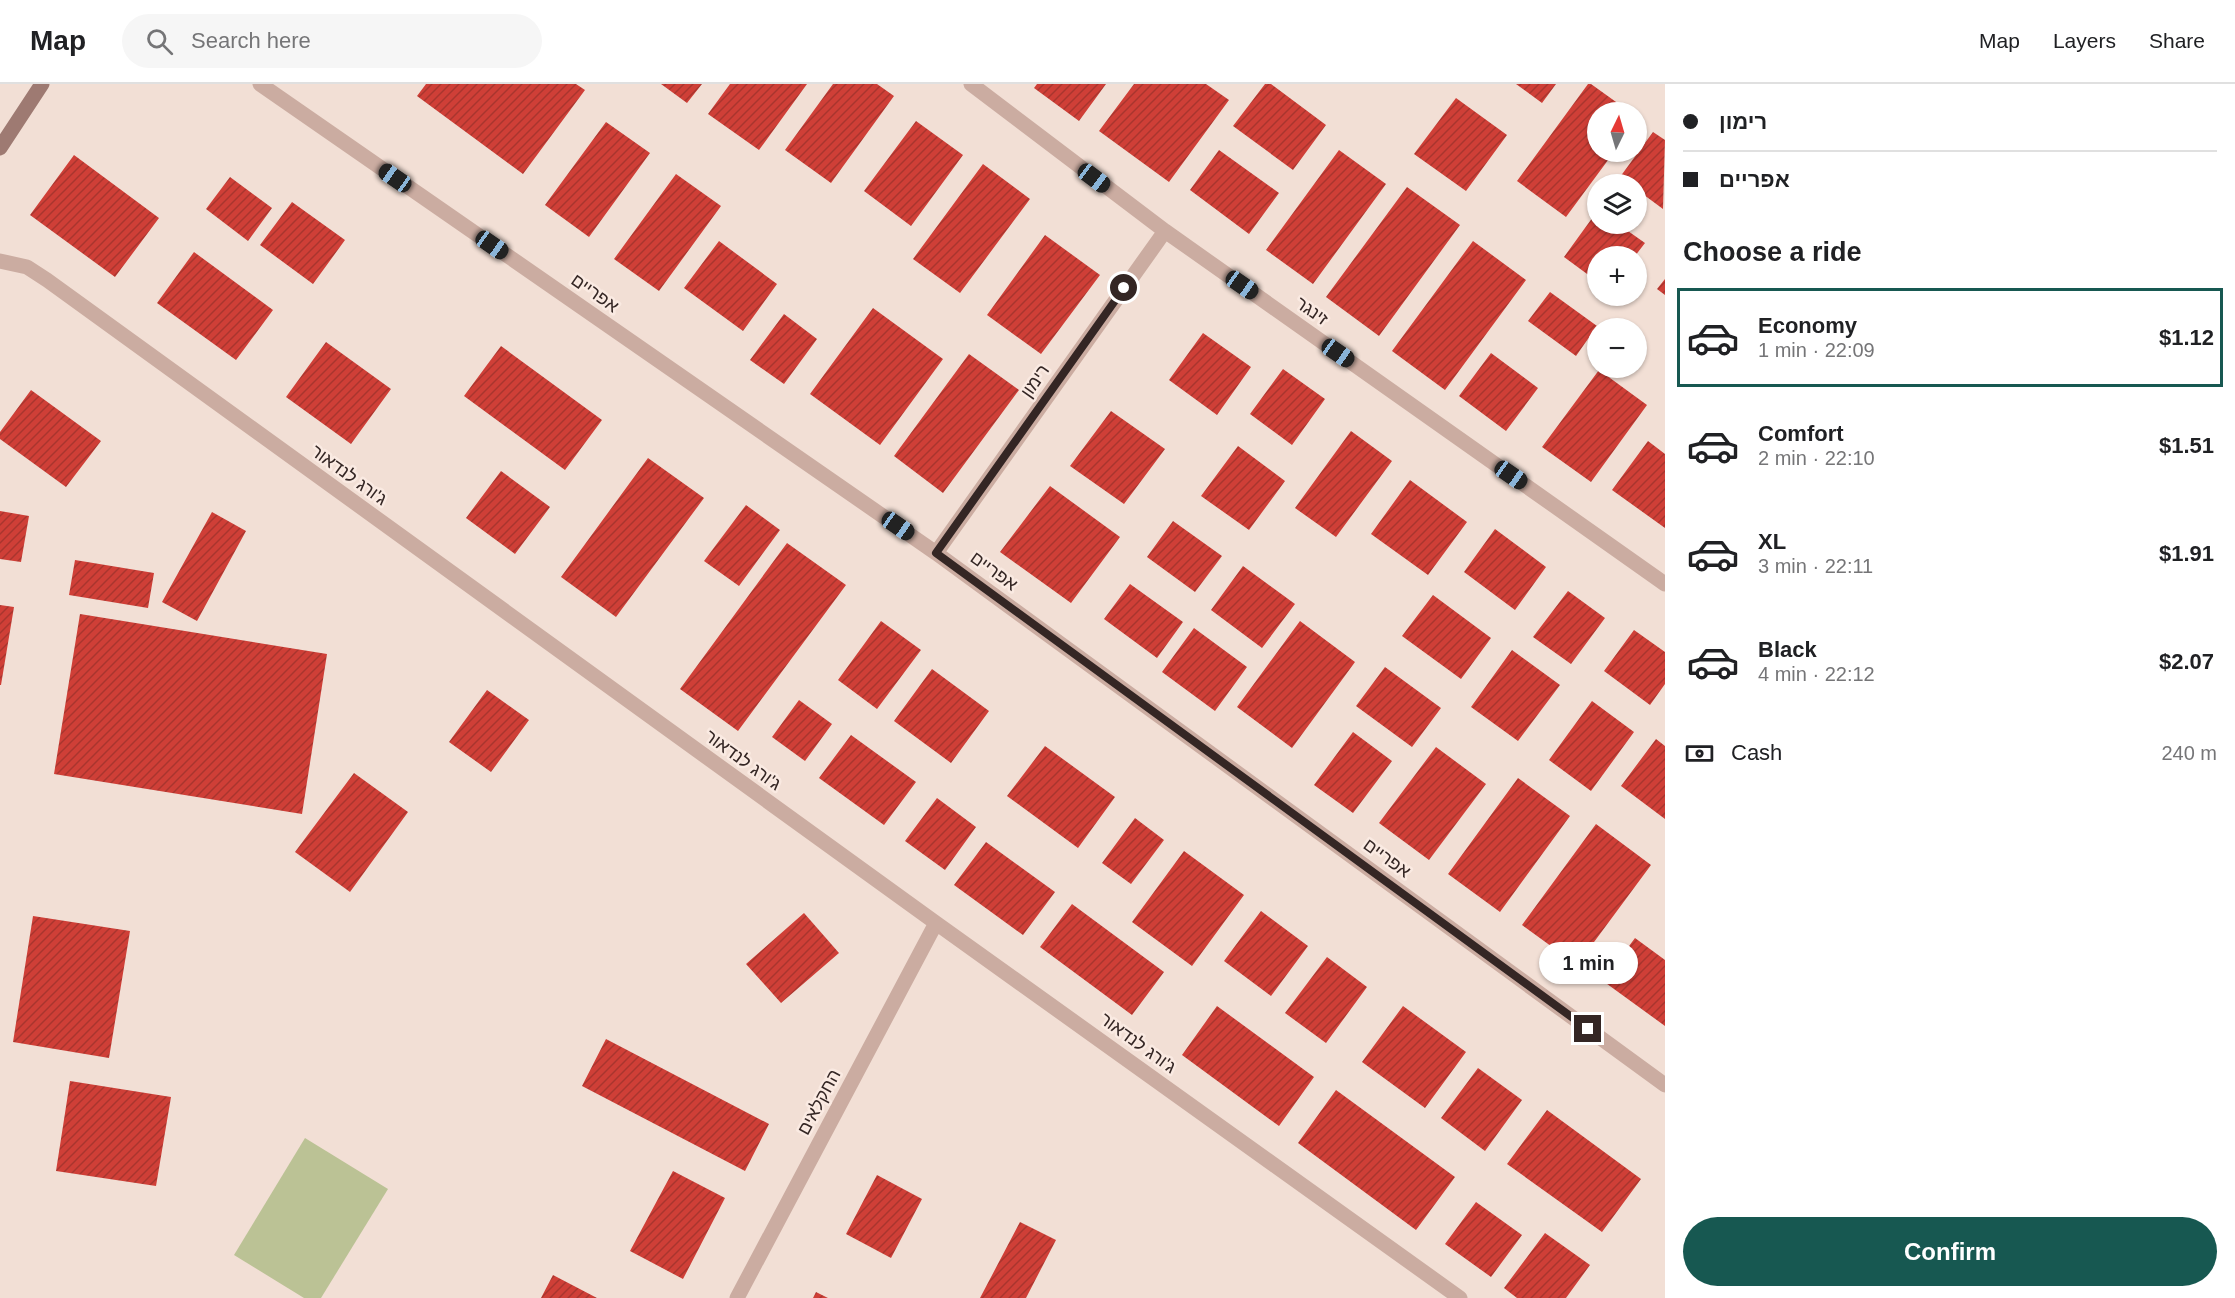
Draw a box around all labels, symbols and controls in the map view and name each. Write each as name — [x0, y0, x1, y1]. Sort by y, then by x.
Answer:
search box — [122, 14, 542, 68]
text: Map — [30, 25, 86, 56]
icon: search — [143, 25, 176, 58]
text: Search here — [191, 28, 311, 53]
text: Map — [1979, 29, 2020, 52]
text: Layers — [2053, 29, 2116, 52]
text: Share — [2149, 29, 2205, 52]
north arrow — [1587, 102, 1647, 162]
map controls — [1587, 102, 1647, 378]
text: רימון — [1719, 109, 1767, 134]
car — [375, 160, 415, 196]
car — [1074, 160, 1114, 196]
text: אפריים — [1719, 167, 1790, 192]
button: layers — [1587, 174, 1647, 234]
car — [472, 227, 512, 263]
text: Choose a ride — [1683, 237, 1862, 267]
button: + — [1587, 246, 1647, 306]
car — [1222, 267, 1262, 303]
street label: אפריים — [568, 270, 623, 317]
route start — [1110, 274, 1137, 301]
street label: זינגר — [1292, 293, 1332, 329]
icon: car — [1686, 311, 1740, 365]
text: Economy — [1758, 313, 1857, 338]
button: − — [1587, 318, 1647, 378]
text: $1.12 — [2159, 325, 2214, 350]
car — [1318, 335, 1358, 371]
text: 1 min · 22:09 — [1758, 339, 1875, 361]
street label: רימון — [1017, 361, 1053, 401]
icon: car — [1686, 419, 1740, 473]
text: Comfort — [1758, 421, 1844, 446]
text: $1.51 — [2159, 433, 2214, 458]
street label: ג'ורג לנדאור — [307, 441, 391, 510]
text: 2 min · 22:10 — [1758, 447, 1875, 469]
car — [1491, 457, 1531, 493]
car — [878, 508, 918, 544]
icon: car — [1686, 527, 1740, 581]
text: XL — [1758, 529, 1786, 554]
text: $1.91 — [2159, 541, 2214, 566]
street label: אפריים — [967, 547, 1022, 595]
text: 3 min · 22:11 — [1758, 555, 1873, 577]
icon: car — [1686, 635, 1740, 689]
text: Black — [1758, 637, 1817, 662]
text: $2.07 — [2159, 649, 2214, 674]
text: 4 min · 22:12 — [1758, 663, 1875, 685]
street label: ג'ורג לנדאור — [701, 726, 785, 795]
icon: cash — [1683, 737, 1716, 770]
text: Cash — [1731, 740, 1782, 765]
text: 240 m — [2161, 742, 2217, 764]
street label: אפריים — [1360, 834, 1415, 882]
callout: 1 min — [1538, 942, 1638, 984]
text: 1 min — [1562, 952, 1615, 974]
street label: ג'ורג לנדאור — [1096, 1009, 1180, 1078]
route end — [1574, 1015, 1601, 1042]
street label: החקלאים — [793, 1066, 845, 1138]
button: Confirm — [1683, 1217, 2217, 1286]

